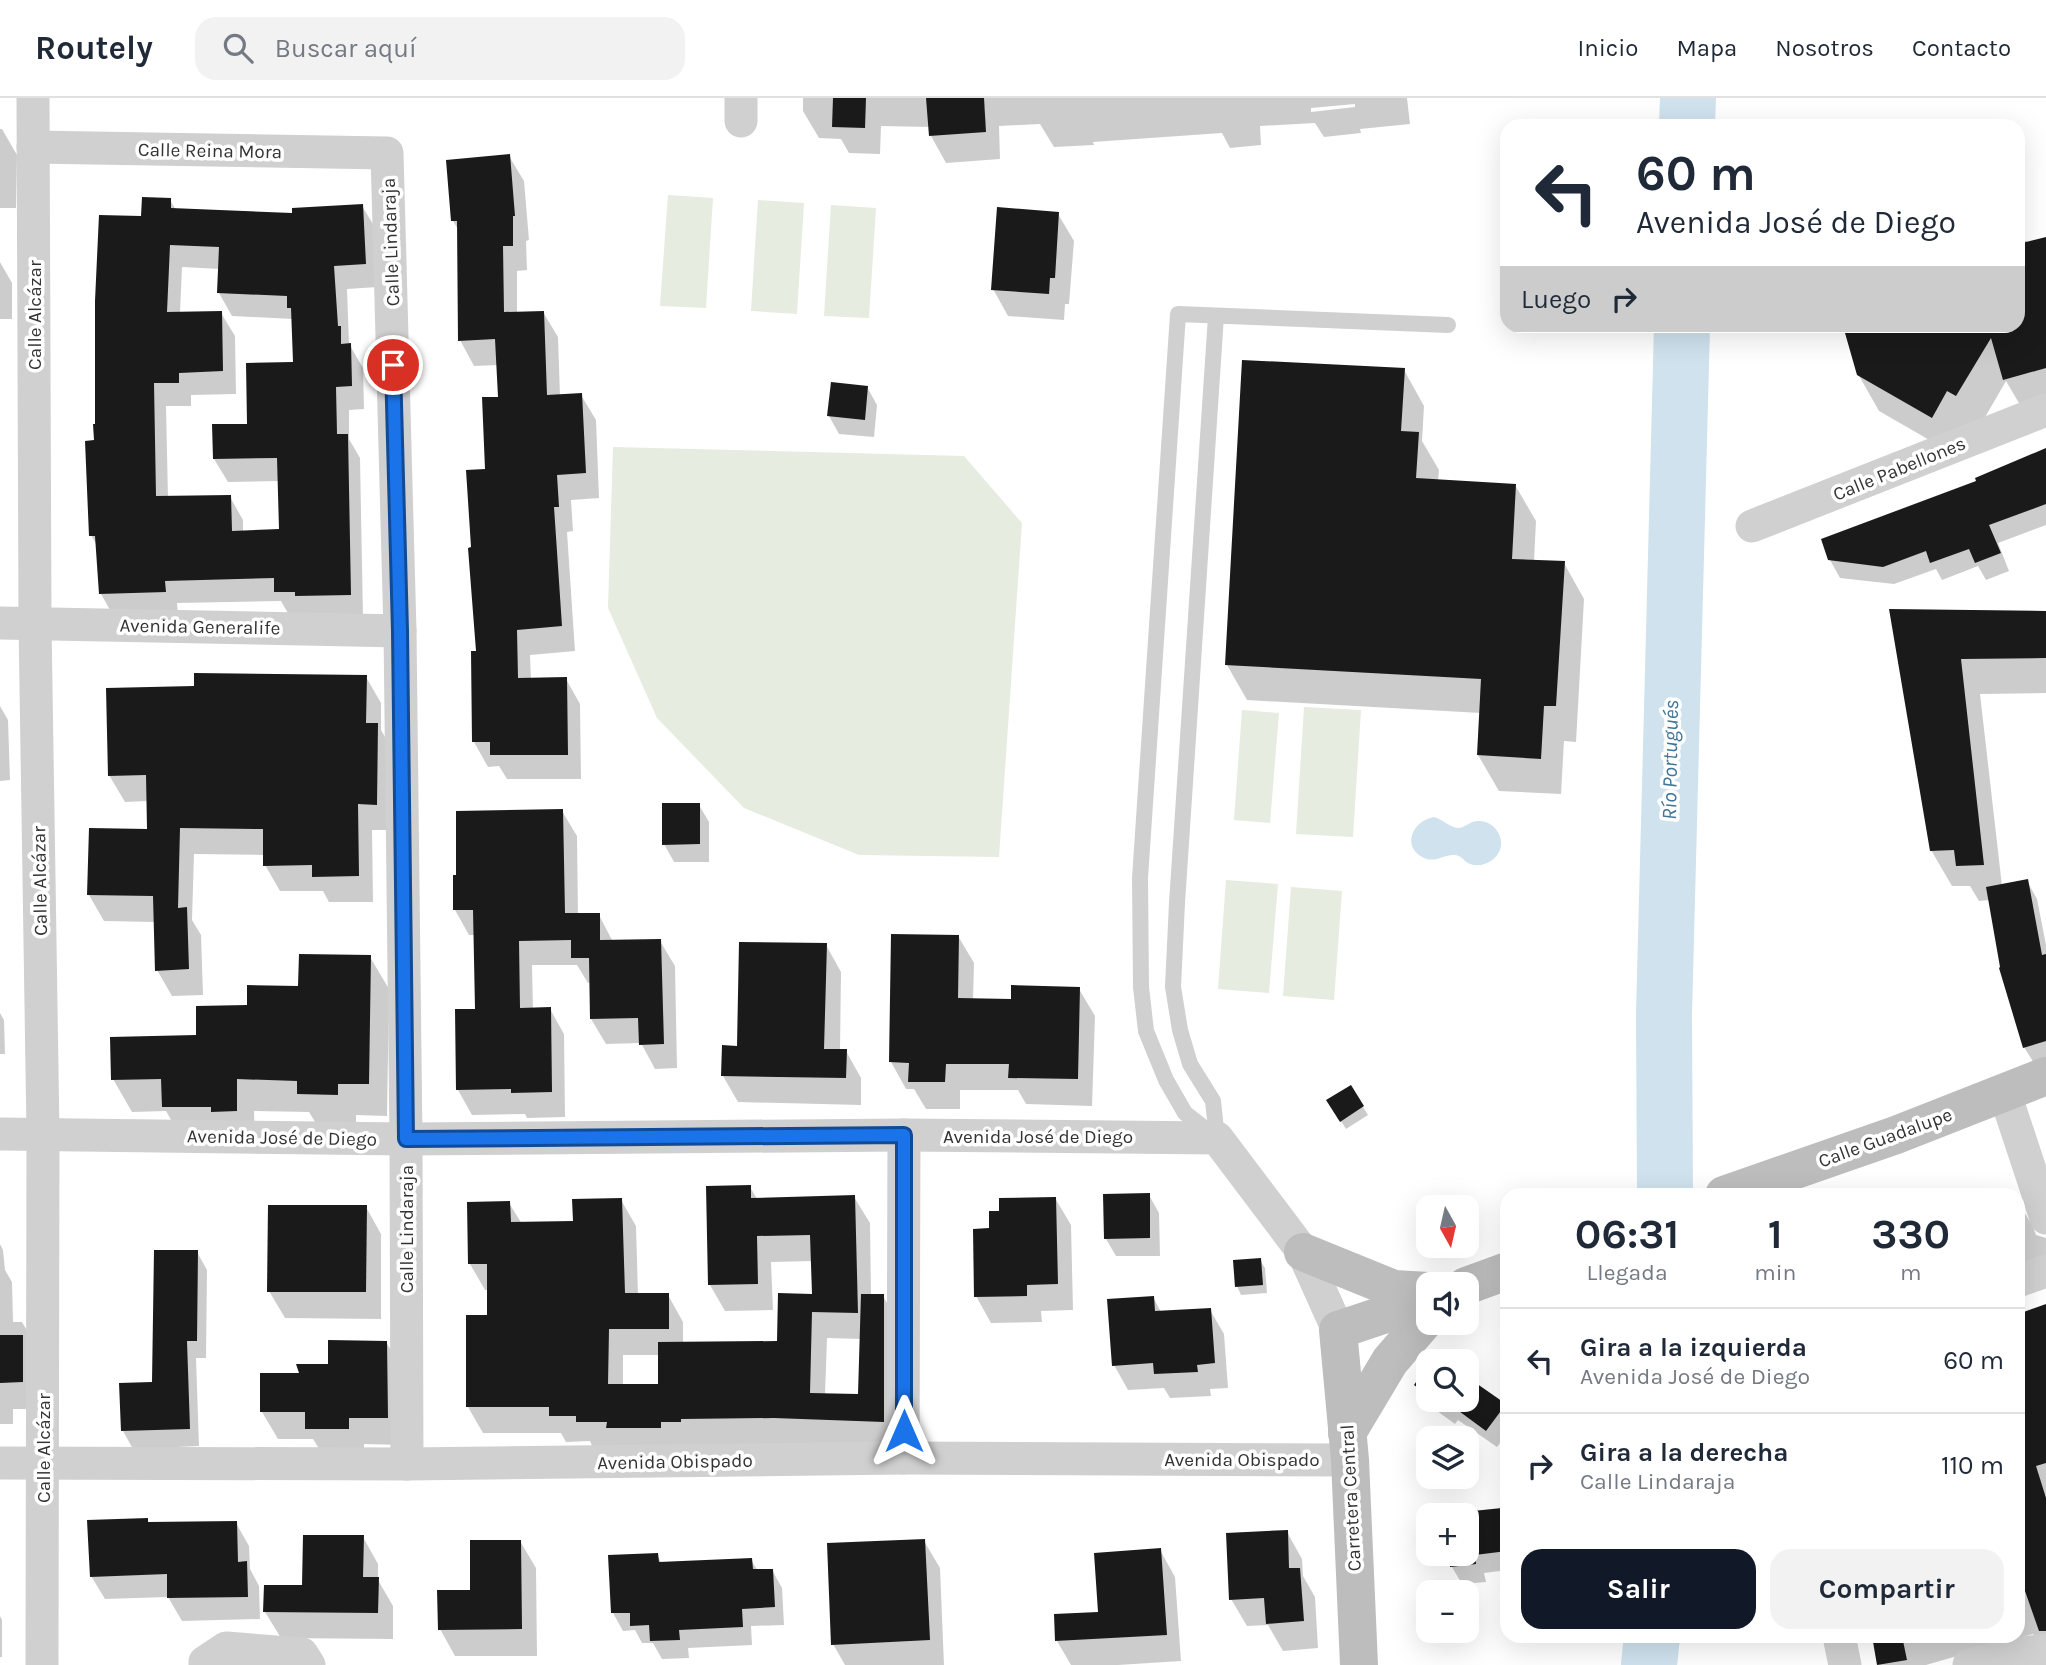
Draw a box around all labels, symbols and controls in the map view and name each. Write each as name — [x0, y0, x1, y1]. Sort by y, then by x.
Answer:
search box — [195, 17, 685, 80]
text: Routely — [35, 29, 153, 67]
icon: search — [219, 29, 257, 67]
text: Buscar aquí — [275, 33, 417, 64]
text: Inicio — [1577, 34, 1638, 62]
text: Mapa — [1676, 34, 1737, 62]
text: Nosotros — [1775, 34, 1874, 62]
text: Contacto — [1912, 34, 2011, 62]
street label: Calle Reina Mora — [138, 139, 282, 163]
text: 60 m — [1636, 145, 1756, 202]
icon: left — [1521, 147, 1612, 238]
street label: Calle Lindaraja — [378, 177, 404, 307]
text: Avenida José de Diego — [1636, 204, 1956, 241]
street label: Calle Alcázar — [24, 260, 46, 370]
icon: right — [1605, 280, 1643, 318]
text: Luego — [1521, 284, 1591, 315]
pin — [363, 335, 423, 395]
icon: arrive — [374, 346, 412, 384]
street label: Calle Pabellones — [1830, 432, 1969, 506]
street label: Avenida Generalife — [119, 615, 281, 639]
water label: Río Portugués — [1657, 700, 1683, 820]
street label: Calle Alcázar — [28, 826, 52, 936]
street label: Calle Guadalupe — [1816, 1104, 1955, 1172]
street label: Avenida José de Diego — [187, 1125, 377, 1151]
street label: Avenida José de Diego — [943, 1126, 1133, 1148]
street label: Calle Lindaraja — [396, 1165, 418, 1293]
north arrow — [1416, 1195, 1479, 1258]
map controls — [1416, 1195, 1479, 1643]
text: 06:31 — [1575, 1209, 1679, 1259]
text: 1 — [1768, 1209, 1783, 1259]
text: 330 — [1871, 1209, 1950, 1259]
text: Llegada — [1587, 1259, 1668, 1286]
text: min — [1754, 1259, 1796, 1286]
text: m — [1900, 1259, 1921, 1286]
button: sound — [1416, 1272, 1479, 1335]
text: Gira a la izquierda — [1580, 1332, 1807, 1363]
icon: left — [1521, 1342, 1559, 1380]
text: 60 m — [1943, 1345, 2004, 1376]
button: search — [1416, 1349, 1479, 1412]
text: Avenida José de Diego — [1580, 1363, 1810, 1390]
street label: Calle Alcázar — [33, 1393, 55, 1503]
position arrow — [867, 1394, 941, 1468]
street label: Carretera Central — [1336, 1424, 1366, 1572]
button: layers — [1416, 1426, 1479, 1489]
text: Gira a la derecha — [1580, 1437, 1789, 1468]
icon: right — [1521, 1447, 1559, 1485]
street label: Avenida Obispado — [1164, 1449, 1320, 1471]
street label: Avenida Obispado — [597, 1450, 753, 1474]
text: 110 m — [1941, 1450, 2004, 1481]
text: Calle Lindaraja — [1580, 1468, 1736, 1495]
button: + — [1416, 1503, 1479, 1566]
button: Salir — [1521, 1549, 1756, 1629]
button: Compartir — [1770, 1549, 2004, 1629]
button: − — [1416, 1580, 1479, 1643]

